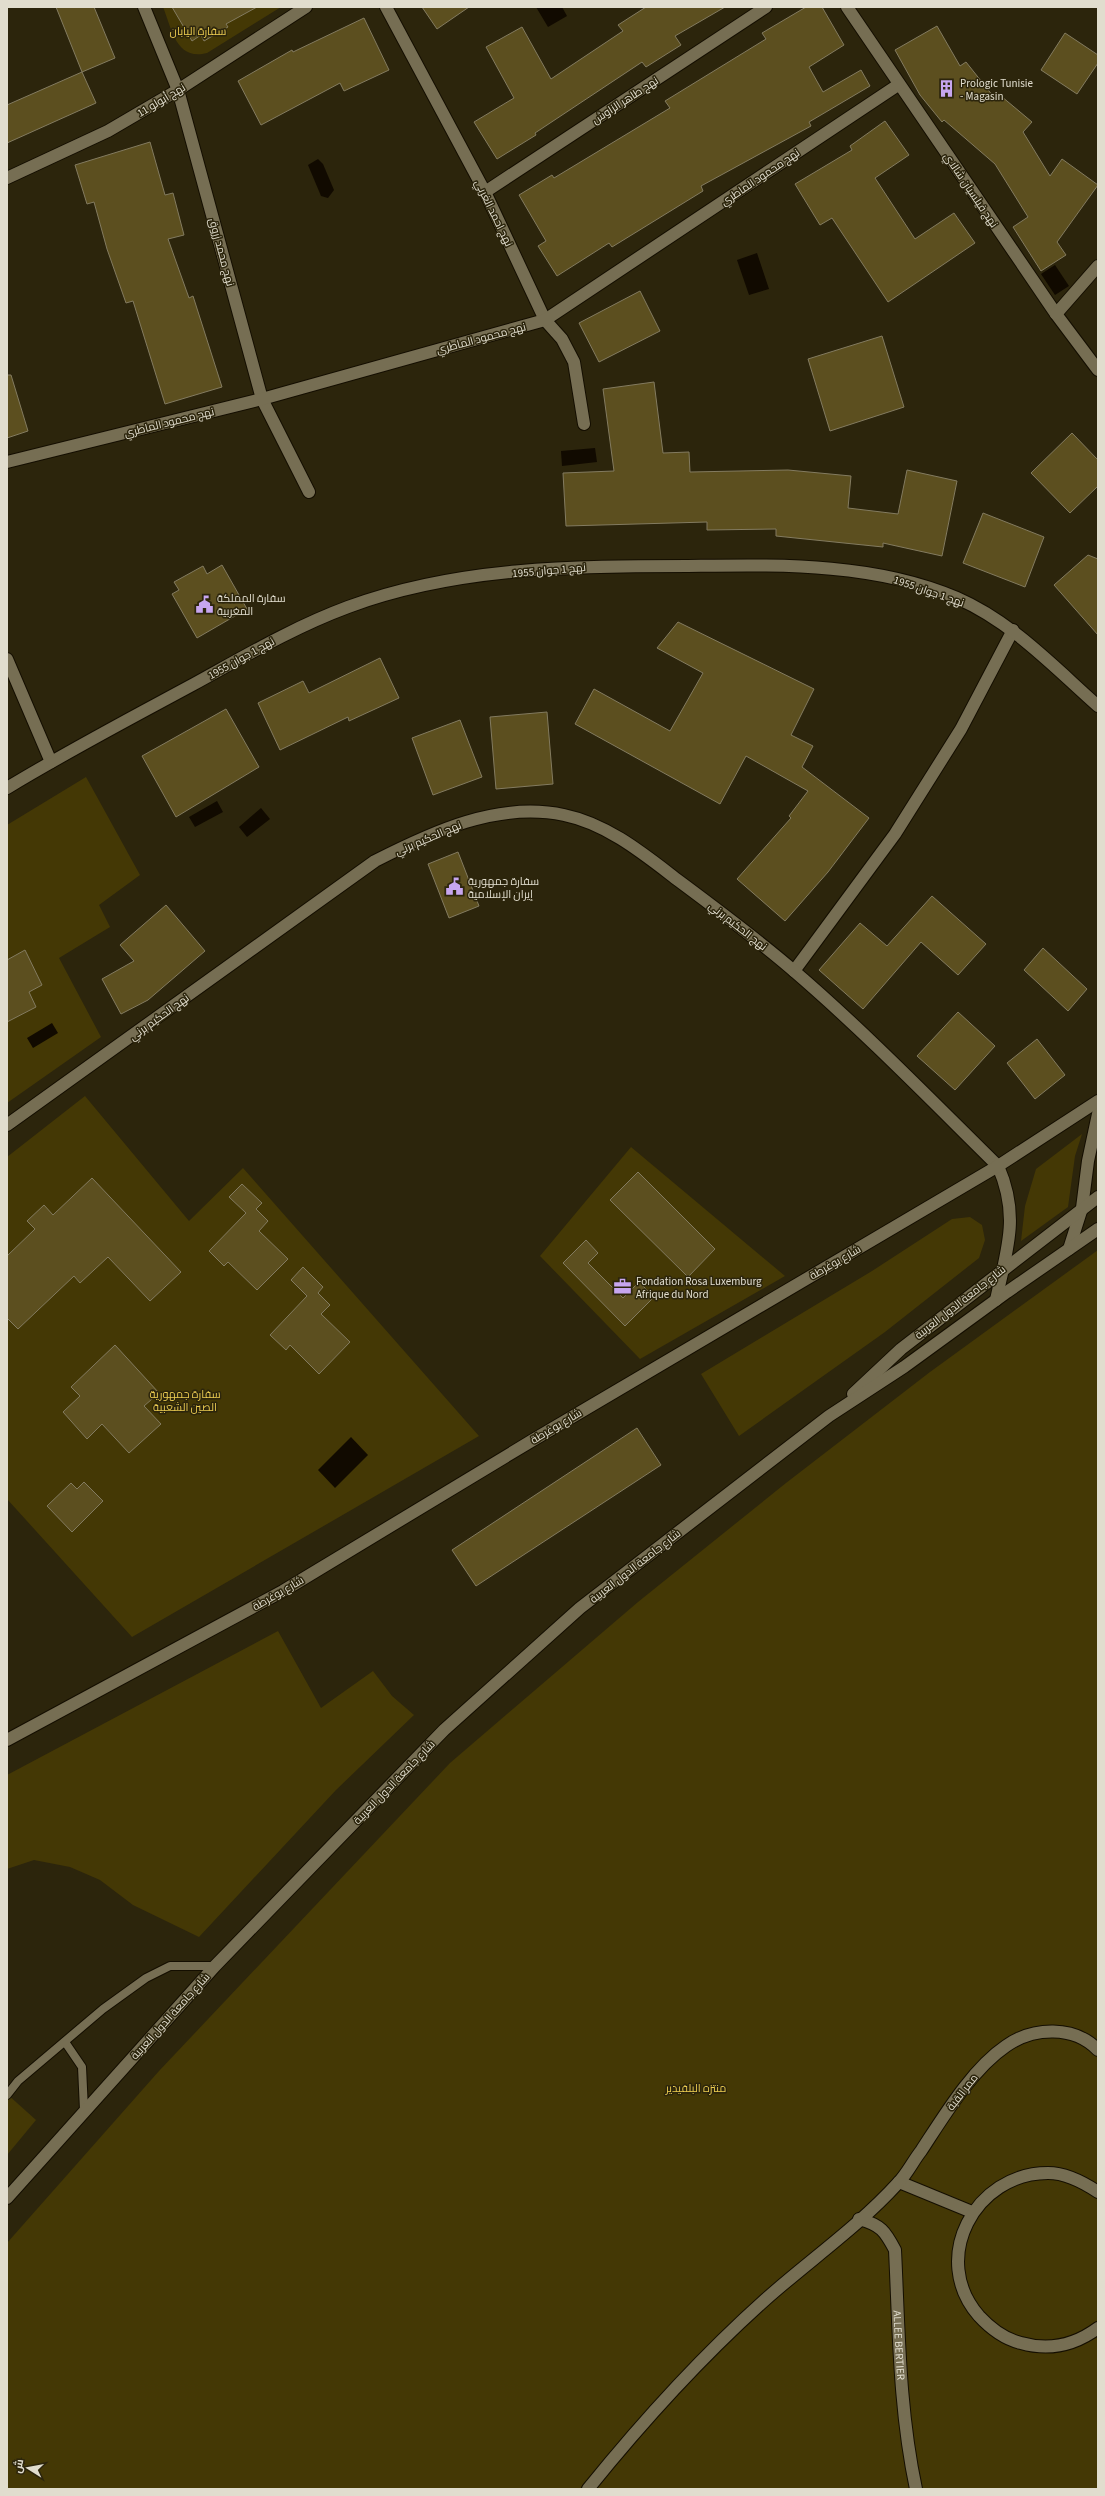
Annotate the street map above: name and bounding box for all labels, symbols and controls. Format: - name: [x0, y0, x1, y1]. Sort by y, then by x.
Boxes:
- park label: سفارة اليابان: [170, 24, 226, 39]
- street label: نهج طاهر الزاوش: [589, 73, 662, 128]
- place label: Prologic Tunisie - Magasin: [960, 76, 1034, 104]
- building icon: Prologic Tunisie - Magasin: [937, 79, 957, 99]
- street label: نهج أبولو 11: [134, 80, 188, 121]
- street label: نهج محمود الماطري: [718, 145, 803, 210]
- street label: نهج فيلسيان شالاي: [939, 150, 1001, 231]
- street label: نهج احمد الغربي: [470, 177, 516, 250]
- street label: نهج محمد زروق: [205, 216, 238, 288]
- street label: نهج محمود الماطري: [435, 319, 528, 359]
- street label: نهج محمود الماطري: [123, 404, 216, 442]
- street label: نهج 1 جوان 1955: [512, 560, 587, 581]
- street label: نهج 1 جوان 1955: [891, 572, 966, 611]
- place label: سفارة المملكة المغربية: [217, 591, 286, 619]
- public building icon: سفارة المملكة المغربية: [194, 594, 214, 614]
- street label: نهج 1 جوان 1955: [205, 634, 277, 683]
- street label: نهج الحكيم برني: [393, 818, 464, 860]
- place label: سفارة جمهورية إيران الإسلامية: [468, 874, 539, 902]
- public building icon: سفارة جمهورية إيران الإسلامية: [445, 877, 465, 897]
- street label: نهج الحكيم برني: [705, 899, 770, 955]
- street label: نهج الحكيم برني: [126, 991, 193, 1045]
- street label: شارع يوغرطة: [807, 1242, 864, 1283]
- street label: شارع جامعة الدول العربية: [912, 1262, 1009, 1343]
- place label: Fondation Rosa Luxemburg Afrique du Nord: [636, 1274, 762, 1302]
- office icon: Fondation Rosa Luxemburg Afrique du Nord: [613, 1277, 633, 1297]
- park label: سفارة جمهورية الصين الشعبية: [149, 1387, 221, 1415]
- street label: شارع يوغرطة: [528, 1405, 585, 1448]
- street label: شارع جامعة الدول العربية: [587, 1526, 684, 1607]
- street label: شارع يوغرطة: [250, 1573, 307, 1614]
- street label: شارع جامعة الدول العربية: [350, 1737, 439, 1828]
- street label: شارع جامعة الدول العربية: [127, 1970, 213, 2063]
- street label: ممر القبة: [943, 2071, 981, 2114]
- park label: منتزه البلفيدير: [665, 2081, 726, 2096]
- street label: ALLEE BERTIER: [890, 2310, 908, 2381]
- north arrow: [8, 2448, 48, 2488]
- text: ش: [10, 2458, 27, 2475]

